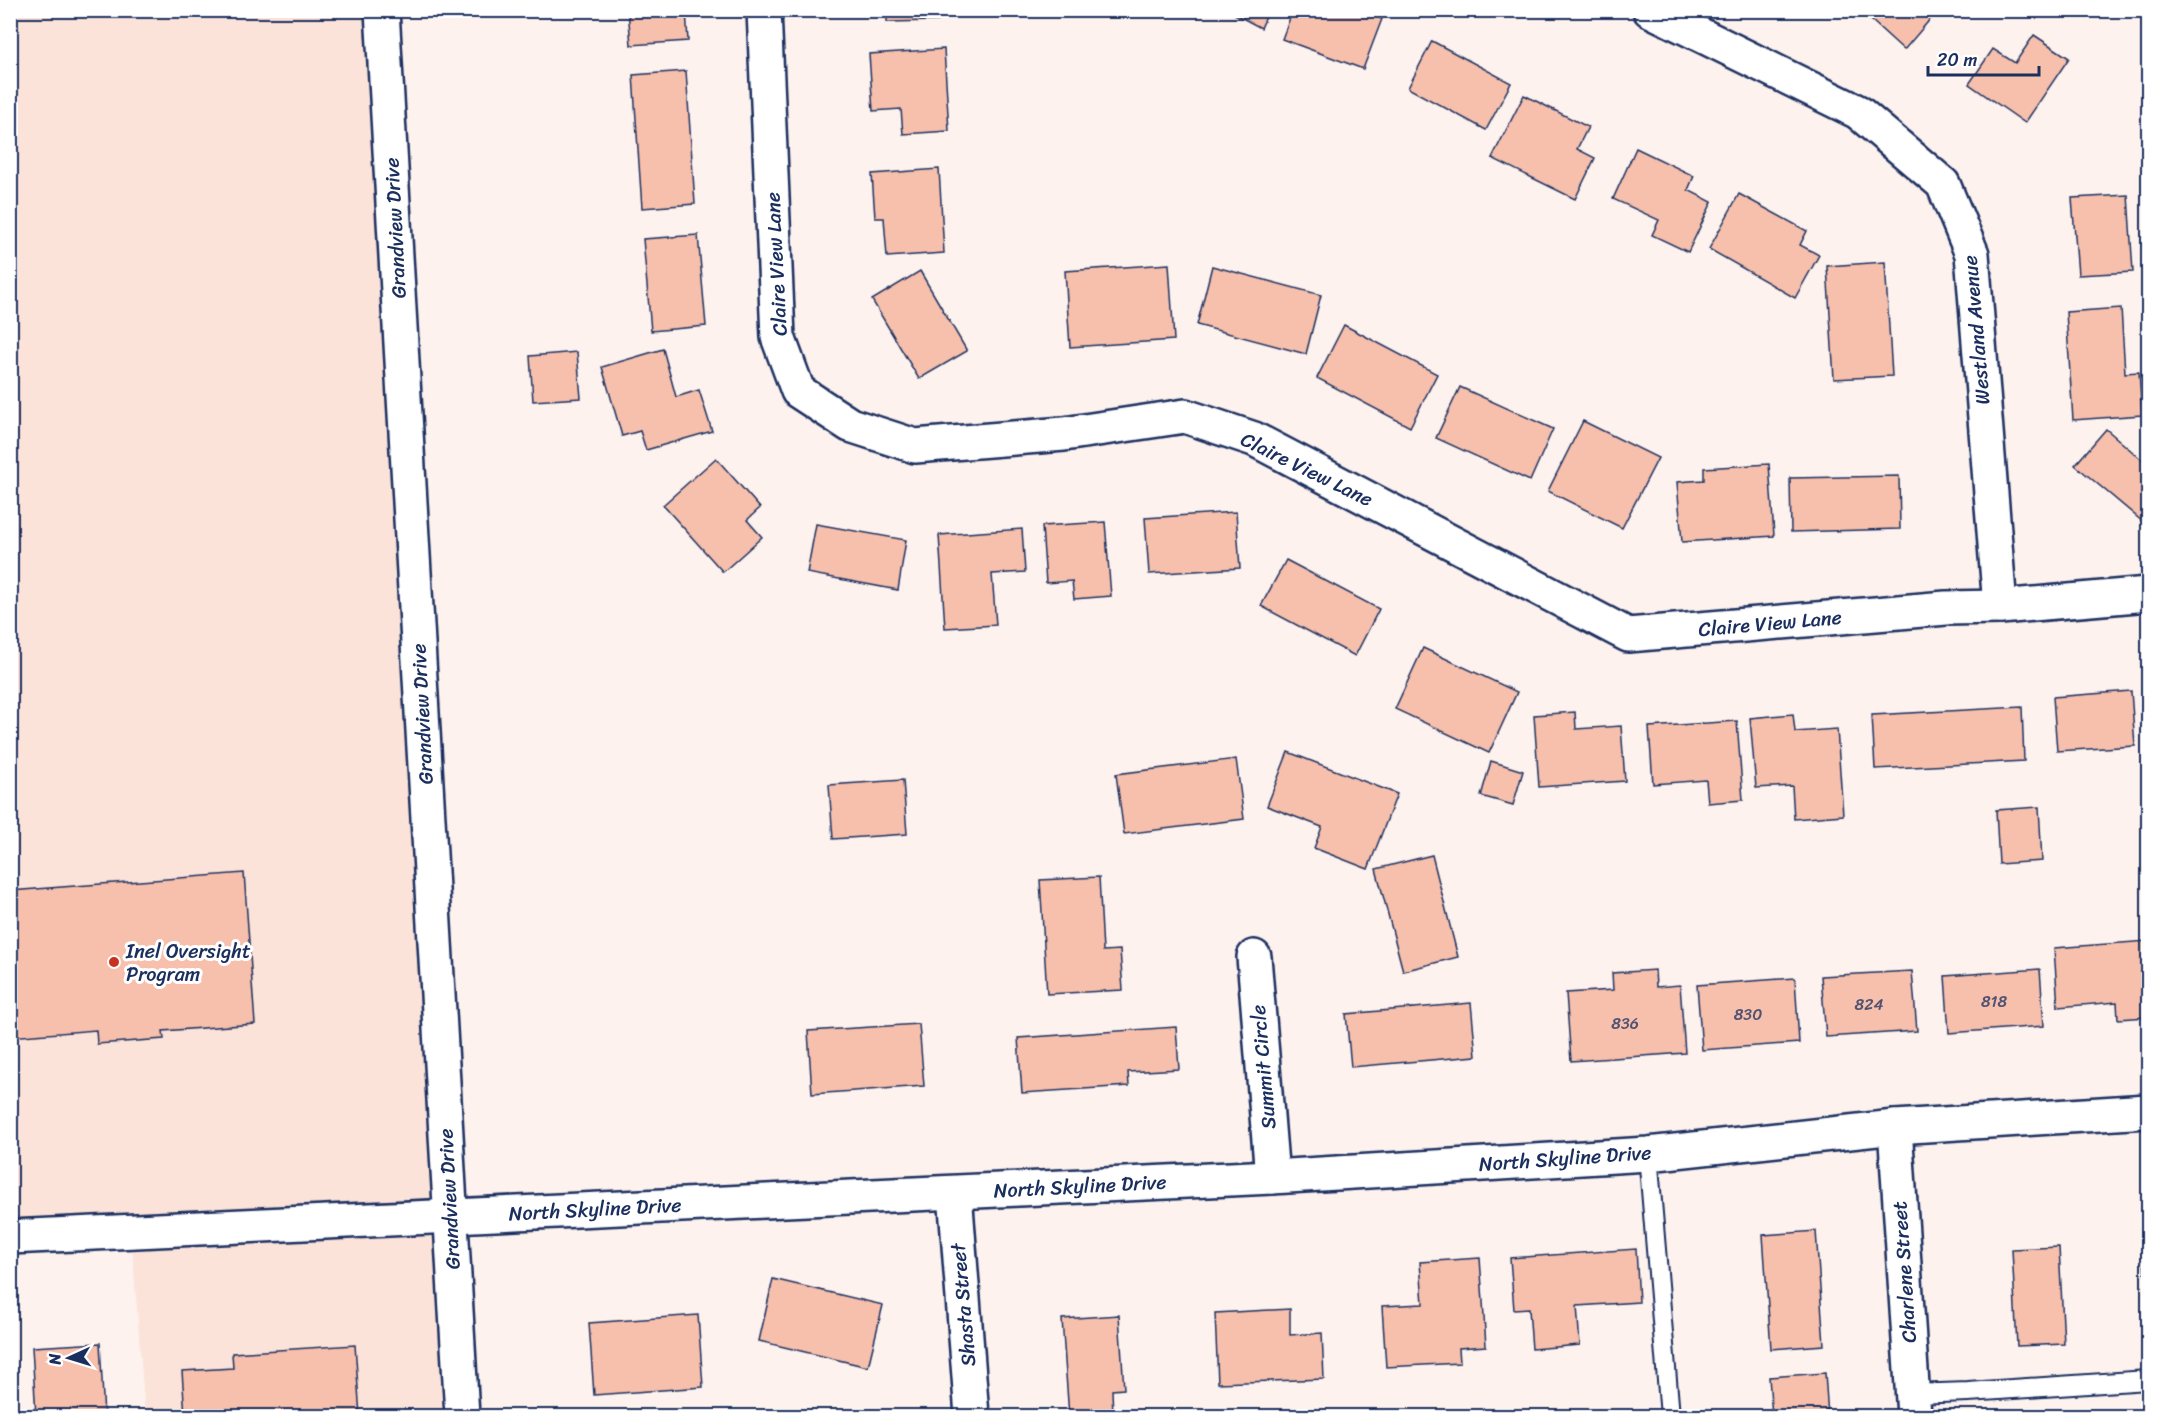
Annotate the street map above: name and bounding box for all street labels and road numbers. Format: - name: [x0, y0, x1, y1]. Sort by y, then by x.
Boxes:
- street label: Grandview Drive: [374, 157, 417, 299]
- street label: Claire View Lane: [755, 191, 798, 337]
- street label: Westland Avenue: [1953, 254, 2000, 406]
- street label: Claire View Lane: [1234, 422, 1379, 517]
- street label: Claire View Lane: [1697, 600, 1843, 647]
- street label: Grandview Drive: [401, 643, 444, 785]
- street label: Summit Circle: [1241, 1003, 1286, 1131]
- street label: Grandview Drive: [428, 1128, 471, 1270]
- street label: North Skyline Drive: [1478, 1135, 1653, 1182]
- street label: North Skyline Drive: [993, 1164, 1167, 1209]
- street label: North Skyline Drive: [508, 1187, 682, 1232]
- street label: Charlene Street: [1882, 1200, 1927, 1344]
- street label: Shasta Street: [941, 1241, 986, 1368]

